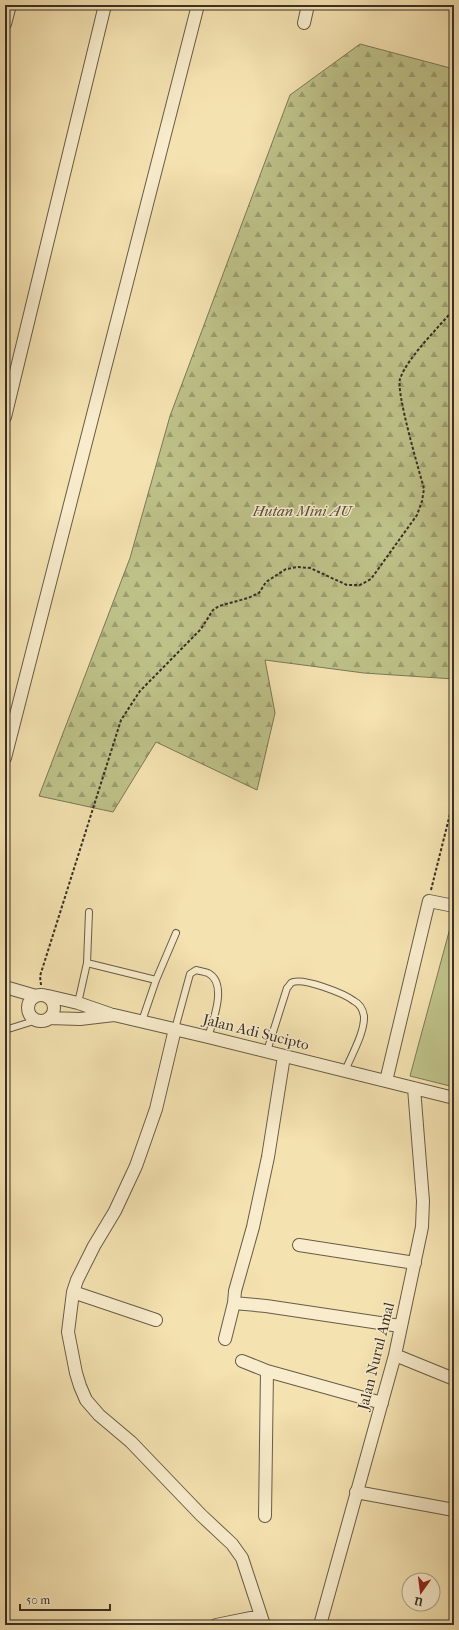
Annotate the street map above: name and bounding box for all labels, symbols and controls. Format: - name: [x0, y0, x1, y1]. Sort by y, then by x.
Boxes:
- park label: Hutan Mini AU: [252, 502, 354, 520]
- street label: Jalan Adi Sucipto: [200, 1010, 311, 1054]
- street label: Jalan Nurul Amal: [354, 1300, 398, 1413]
- north arrow: [401, 1572, 441, 1612]
- scale bar: [20, 1586, 110, 1612]
- text: 50 m: [26, 1593, 50, 1607]
- text: U: [413, 1594, 425, 1609]

